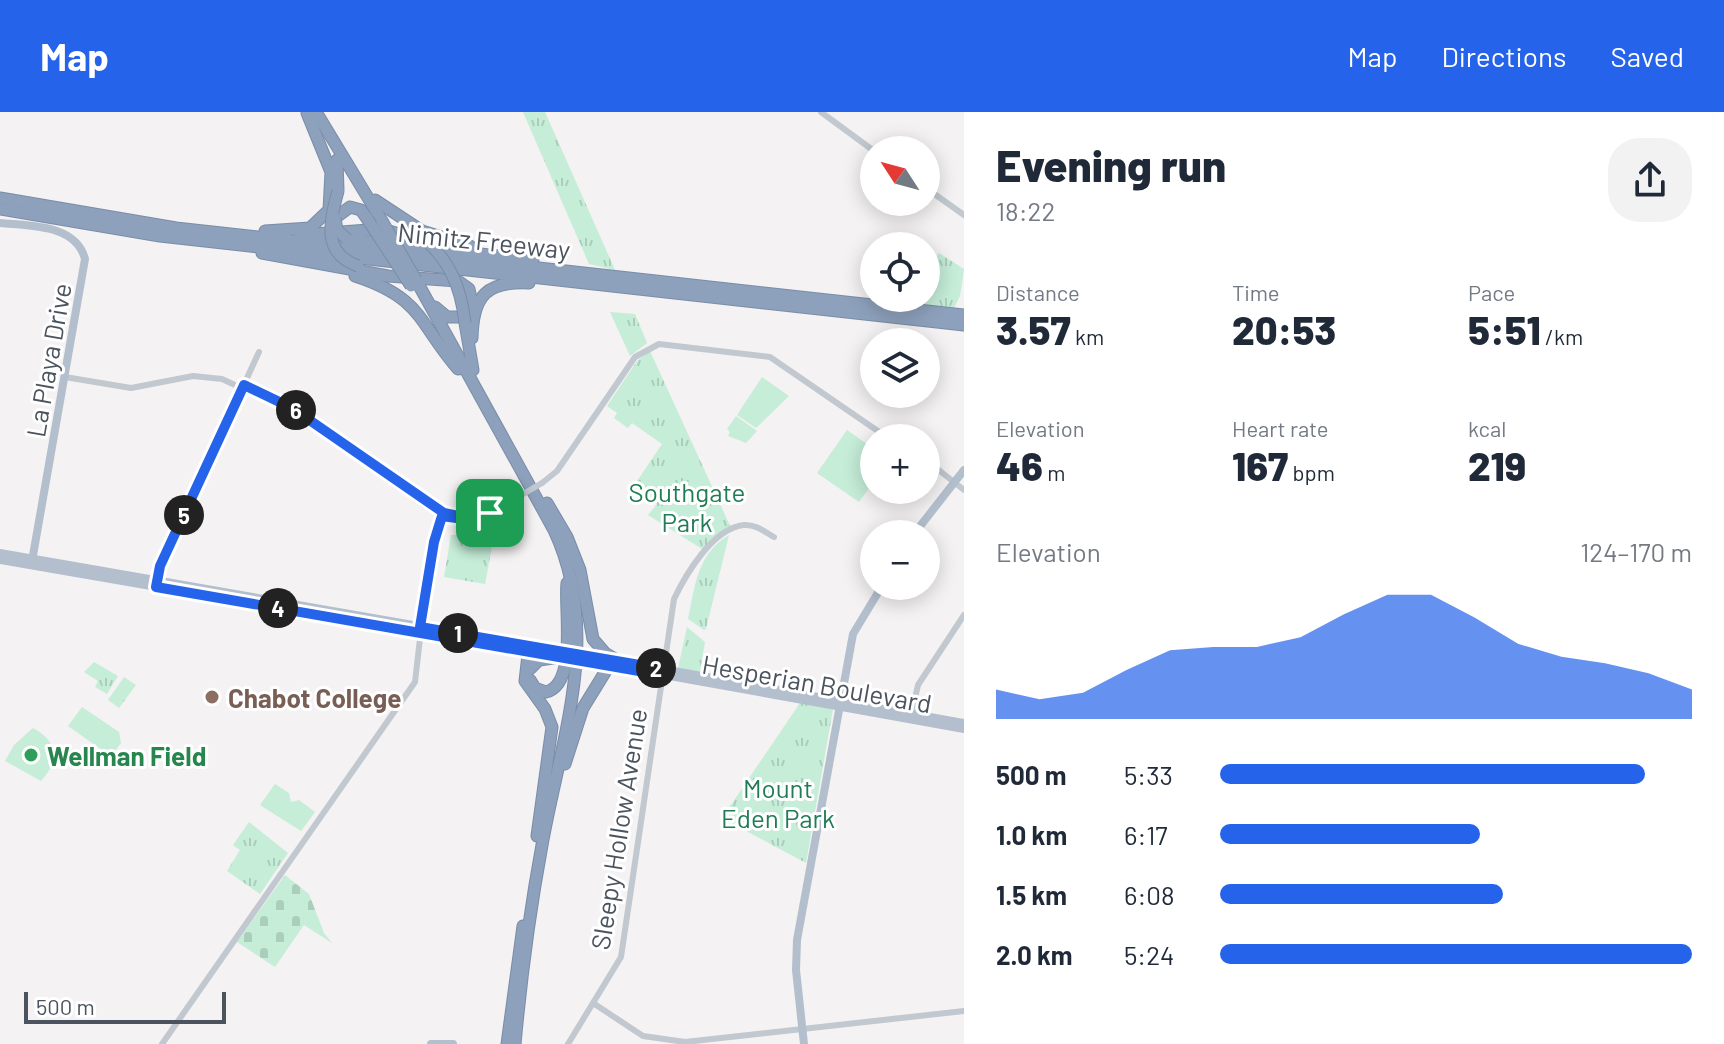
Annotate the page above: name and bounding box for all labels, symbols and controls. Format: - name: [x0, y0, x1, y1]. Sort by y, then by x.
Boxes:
- text: Map: [40, 33, 109, 79]
- text: Map: [1348, 39, 1397, 73]
- text: Directions: [1441, 39, 1567, 73]
- text: Saved: [1611, 39, 1684, 73]
- north arrow: [860, 136, 940, 216]
- map controls: [860, 136, 940, 600]
- text: Evening run: [996, 138, 1226, 191]
- button: share: [1608, 138, 1692, 222]
- text: 18:22: [996, 195, 1055, 226]
- street label: Nimitz Freeway: [396, 216, 572, 264]
- button: locate: [860, 232, 940, 312]
- text: Distance: [996, 279, 1080, 305]
- text: Time: [1232, 279, 1280, 305]
- text: Pace: [1468, 279, 1515, 305]
- street label: La Playa Drive: [19, 281, 77, 439]
- text: 3.57: [996, 305, 1071, 353]
- text: 20:53: [1232, 305, 1336, 353]
- text: 5:51: [1468, 305, 1541, 353]
- text: km: [1071, 323, 1104, 349]
- text: /km: [1541, 323, 1583, 349]
- button: layers: [860, 328, 940, 408]
- pin: 6: [276, 390, 316, 430]
- text: 6: [290, 397, 302, 423]
- text: Elevation: [996, 415, 1085, 441]
- text: Heart rate: [1232, 415, 1329, 441]
- text: kcal: [1468, 415, 1506, 441]
- button: +: [860, 424, 940, 504]
- text: 46: [996, 441, 1043, 489]
- text: 167: [1232, 441, 1288, 489]
- text: 219: [1468, 441, 1526, 489]
- text: m: [1043, 459, 1065, 485]
- text: bpm: [1288, 459, 1335, 485]
- park label: Southgate Park: [629, 476, 745, 537]
- pin: [456, 479, 524, 547]
- icon: arrive: [468, 491, 512, 535]
- pin: 5: [164, 495, 204, 535]
- text: 5: [178, 502, 190, 528]
- button: −: [860, 520, 940, 600]
- text: Elevation: [996, 536, 1101, 567]
- text: 124–170 m: [1580, 536, 1692, 567]
- pin: 4: [258, 588, 298, 628]
- text: 4: [271, 595, 285, 621]
- pin: 1: [438, 613, 478, 653]
- text: 1: [454, 620, 462, 646]
- pin: 2: [636, 648, 676, 688]
- street label: Hesperian Boulevard: [700, 648, 934, 718]
- text: 2: [650, 655, 662, 681]
- place label: Chabot College: [228, 682, 401, 713]
- marker: Chabot College: [203, 688, 221, 706]
- street label: Sleepy Hollow Avenue: [584, 706, 652, 952]
- place label: Wellman Field: [47, 740, 206, 771]
- marker: Wellman Field: [22, 746, 40, 764]
- text: 500 m: [996, 759, 1067, 790]
- text: 5:33: [1124, 759, 1173, 790]
- park label: Mount Eden Park: [721, 772, 835, 833]
- text: 1.0 km: [996, 819, 1067, 850]
- text: 6:17: [1124, 819, 1168, 850]
- text: 1.5 km: [996, 879, 1067, 910]
- text: 6:08: [1124, 879, 1174, 910]
- text: 2.0 km: [996, 939, 1073, 970]
- text: 5:24: [1124, 939, 1174, 970]
- scale bar: [24, 988, 226, 1024]
- text: 500 m: [36, 993, 95, 1019]

